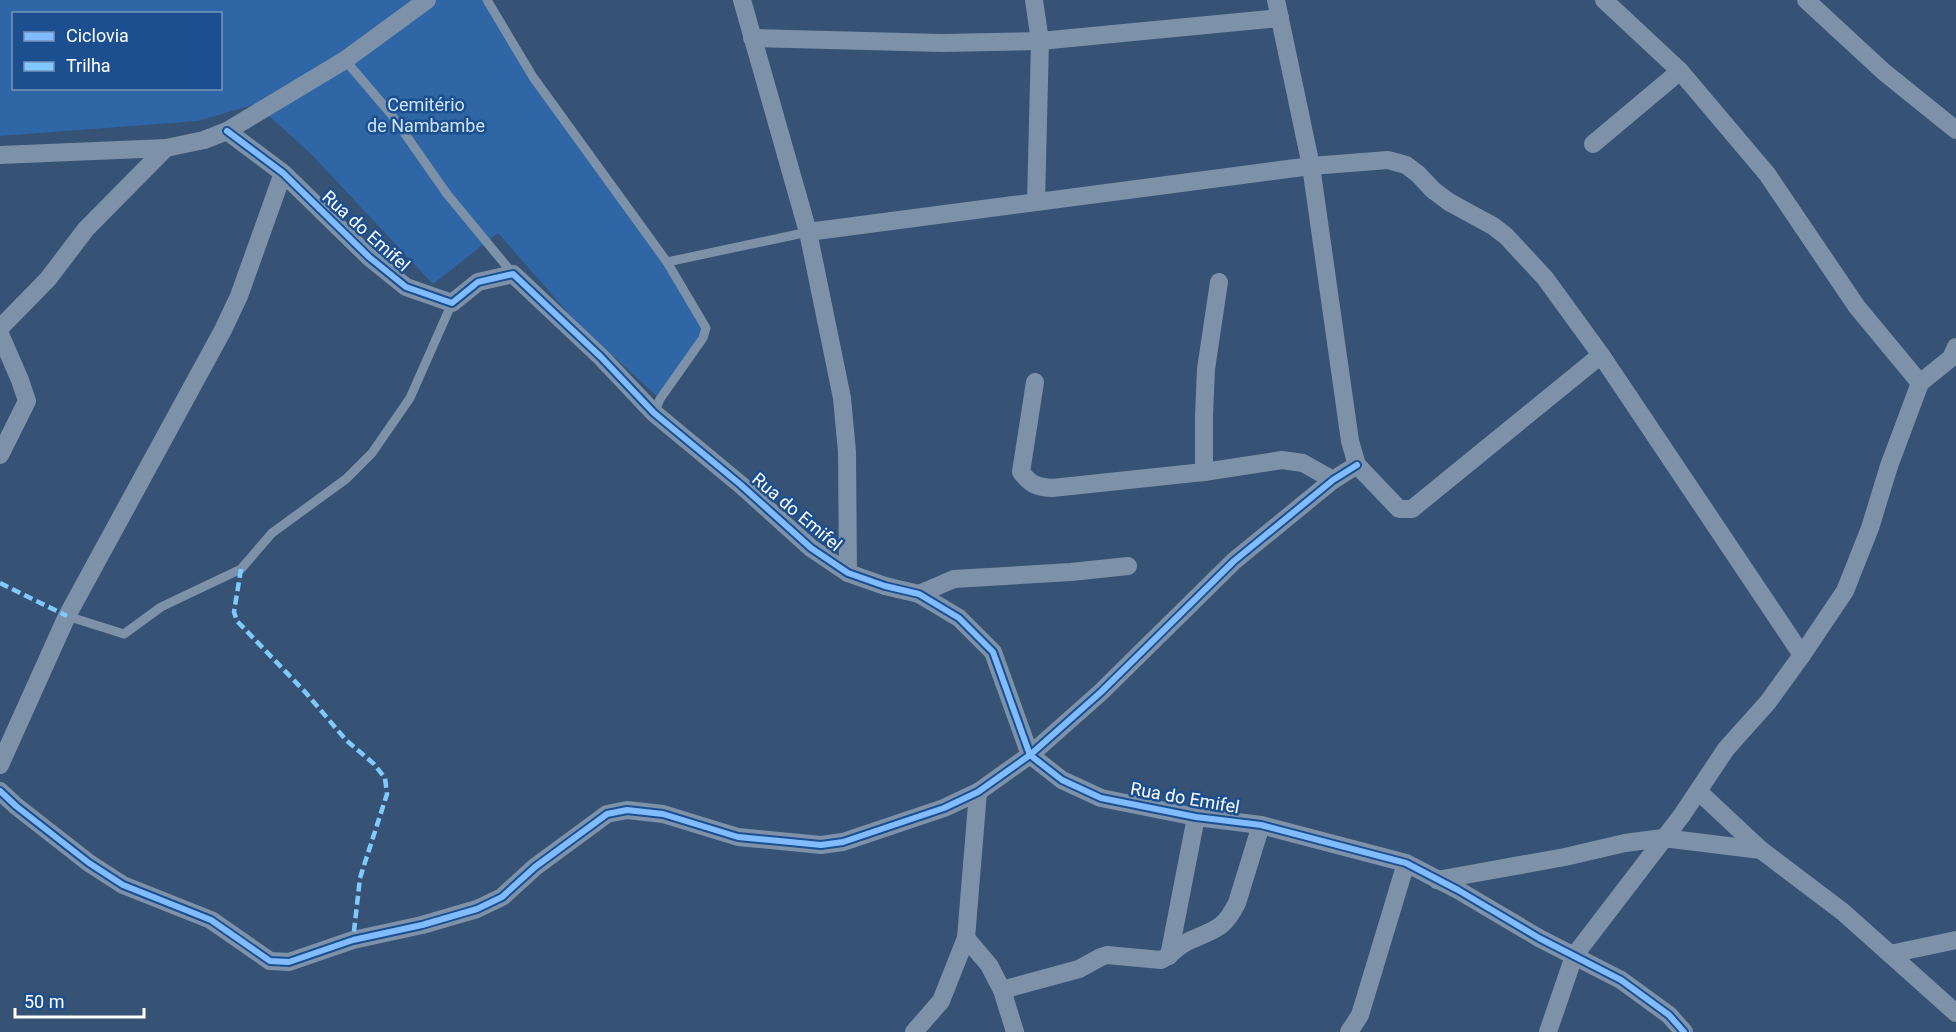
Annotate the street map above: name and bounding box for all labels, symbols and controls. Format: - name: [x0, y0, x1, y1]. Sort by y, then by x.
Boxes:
- legend: [12, 12, 222, 90]
- text: Ciclovia: [66, 25, 129, 46]
- text: Trilha: [66, 55, 111, 76]
- park label: Cemitério de Nambambe: [367, 94, 485, 136]
- street label: Rua do Emifel: [318, 186, 414, 275]
- street label: Rua do Emifel: [748, 468, 846, 555]
- street label: Rua do Emifel: [1129, 778, 1241, 817]
- scale bar: [15, 981, 144, 1019]
- text: 50 m: [24, 991, 64, 1012]

